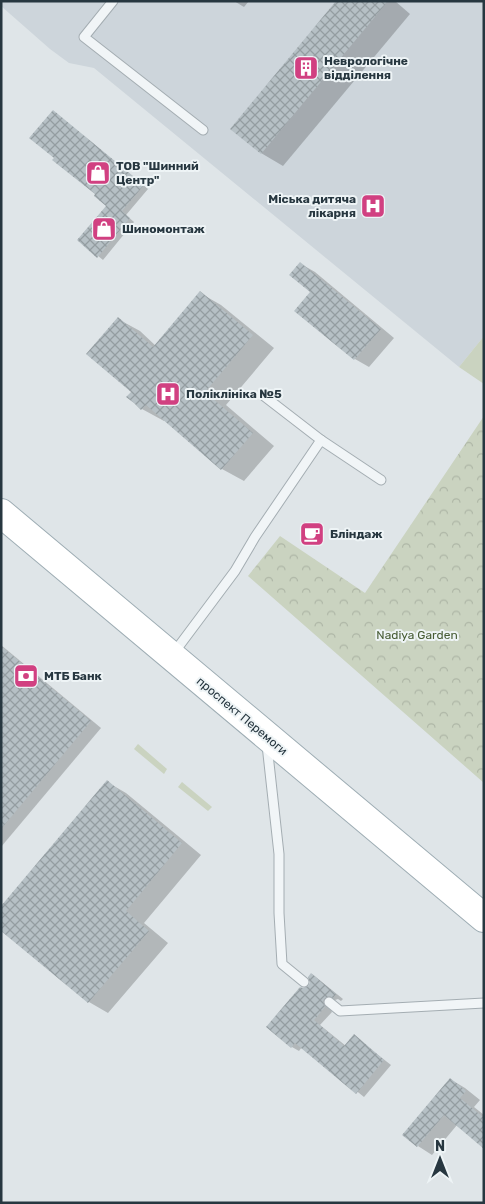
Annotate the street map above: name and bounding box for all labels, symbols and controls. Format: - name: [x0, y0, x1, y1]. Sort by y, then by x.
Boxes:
- place label: Неврологічне відділення: [324, 54, 408, 82]
- building icon: Неврологічне відділення: [293, 55, 319, 81]
- place label: ТОВ "Шинний Центр": [116, 159, 199, 187]
- shop icon: ТОВ "Шинний Центр": [85, 160, 111, 186]
- place label: Міська дитяча лікарня: [268, 192, 356, 220]
- hospital icon: Міська дитяча лікарня: [360, 193, 386, 219]
- shop icon: Шиномонтаж: [91, 216, 117, 242]
- place label: Шиномонтаж: [122, 222, 205, 236]
- hospital icon: Поліклініка №5: [155, 381, 181, 407]
- place label: Поліклініка №5: [186, 387, 282, 401]
- cafe icon: Бліндаж: [299, 521, 325, 547]
- place label: Бліндаж: [330, 527, 382, 541]
- park label: Nadiya Garden: [376, 628, 458, 642]
- bank icon: МТБ Банк: [13, 663, 39, 689]
- place label: МТБ Банк: [44, 669, 103, 683]
- street label: проспект Перемоги: [194, 674, 290, 758]
- north arrow: [415, 1134, 465, 1184]
- text: N: [435, 1138, 445, 1155]

